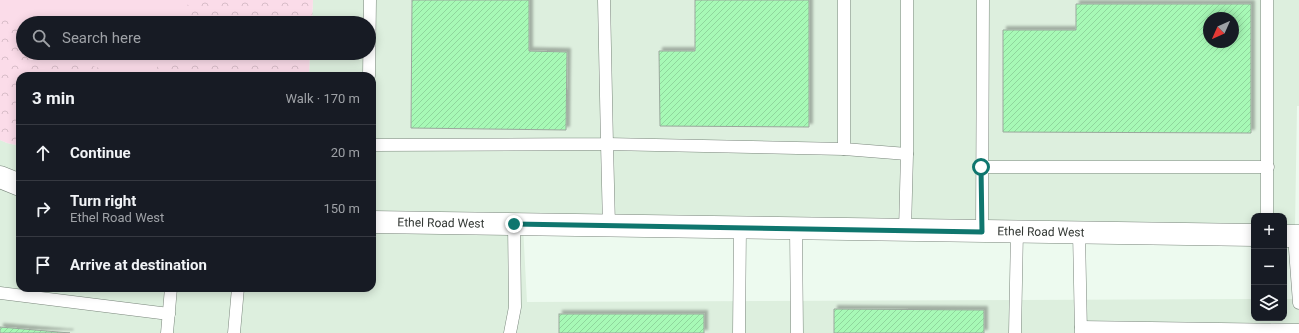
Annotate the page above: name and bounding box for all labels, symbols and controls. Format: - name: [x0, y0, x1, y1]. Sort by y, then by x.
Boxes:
- north arrow: [1203, 12, 1239, 48]
- search box: [16, 16, 376, 60]
- icon: search: [30, 27, 52, 49]
- text: Search here: [62, 29, 141, 47]
- text: 3 min: [32, 88, 75, 108]
- text: Walk · 170 m: [285, 91, 360, 106]
- icon: ahead: [32, 142, 54, 164]
- text: Continue: [70, 144, 131, 162]
- text: 20 m: [331, 145, 360, 160]
- route start: [972, 158, 990, 176]
- text: Turn right: [70, 192, 136, 210]
- icon: right: [32, 198, 54, 220]
- text: 150 m: [323, 201, 360, 216]
- text: Ethel Road West: [70, 210, 164, 225]
- map controls: [1251, 213, 1287, 321]
- button: +: [1251, 213, 1287, 249]
- street label: Ethel Road West: [397, 215, 485, 231]
- route end: [505, 215, 523, 233]
- street label: Ethel Road West: [997, 224, 1085, 240]
- button: −: [1251, 249, 1287, 285]
- icon: arrive: [32, 254, 54, 276]
- text: Arrive at destination: [70, 256, 207, 274]
- button: layers: [1251, 285, 1287, 321]

